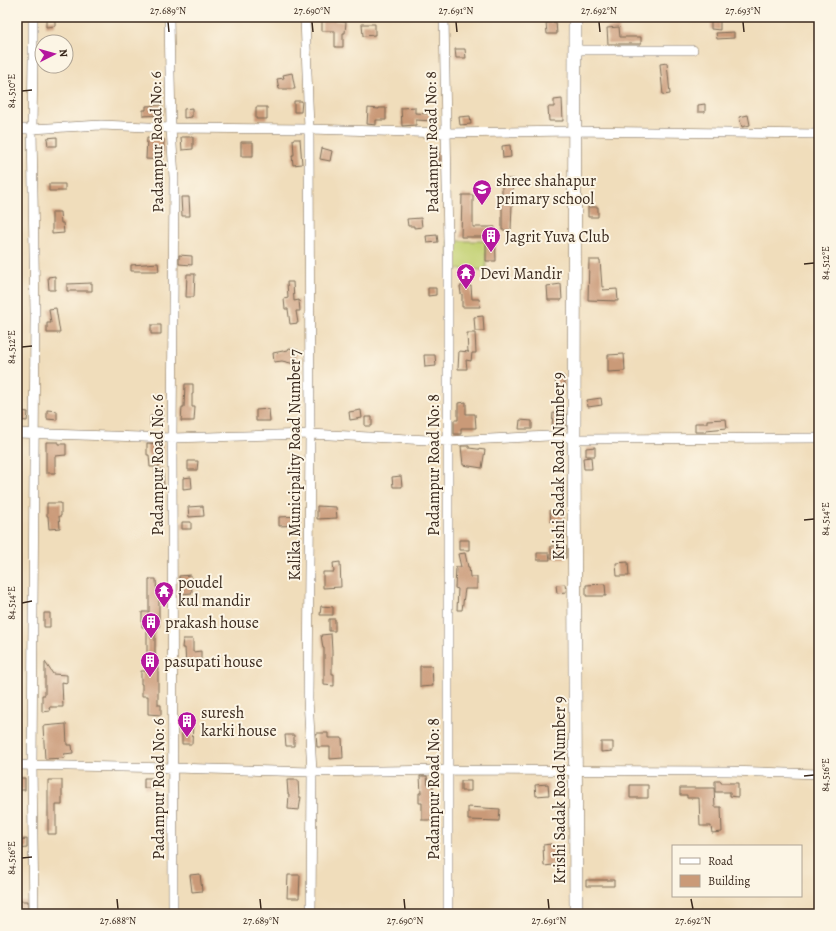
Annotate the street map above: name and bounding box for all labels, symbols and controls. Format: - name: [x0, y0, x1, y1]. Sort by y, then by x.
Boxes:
- text: 27.689°N: [150, 4, 186, 17]
- text: 27.690°N: [294, 4, 330, 17]
- text: 27.691°N: [439, 4, 473, 17]
- text: 27.692°N: [581, 4, 617, 17]
- text: 27.693°N: [725, 4, 761, 17]
- north arrow: [34, 34, 74, 74]
- text: N: [56, 48, 71, 58]
- street label: Padampur Road No: 6: [145, 71, 169, 213]
- street label: Padampur Road No: 8: [420, 71, 444, 213]
- text: 84.510°E: [5, 74, 18, 108]
- place label: shree shahapur primary school: [496, 170, 596, 210]
- school or university icon: shree shahapur primary school: [471, 178, 493, 206]
- building icon: Jagrit Yuva Club: [480, 225, 502, 253]
- place label: Jagrit Yuva Club: [505, 226, 609, 248]
- text: 84.512°E: [819, 246, 832, 280]
- temple icon: Devi Mandir: [455, 262, 477, 290]
- place label: Devi Mandir: [480, 263, 562, 285]
- text: 84.512°E: [5, 330, 18, 364]
- street label: Kalika Municipality Road Number 7: [284, 349, 306, 581]
- street label: Krishi Sadak Road Number 9: [548, 372, 570, 560]
- street label: Padampur Road No: 6: [147, 394, 169, 536]
- street label: Padampur Road No: 8: [423, 394, 445, 536]
- text: 84.514°E: [819, 502, 832, 536]
- place label: poudel kul mandir: [178, 572, 250, 612]
- temple icon: poudel kul mandir: [153, 580, 175, 608]
- text: 84.514°E: [5, 586, 18, 620]
- building icon: prakash house: [140, 611, 162, 639]
- place label: prakash house: [165, 612, 259, 634]
- building icon: pasupati house: [139, 650, 161, 678]
- place label: pasupati house: [164, 651, 263, 673]
- street label: Krishi Sadak Road Number 9: [549, 696, 571, 884]
- place label: suresh karki house: [201, 702, 277, 742]
- building icon: suresh karki house: [176, 710, 198, 738]
- street label: Padampur Road No: 6: [148, 718, 170, 860]
- street label: Padampur Road No: 8: [423, 718, 445, 860]
- text: 84.516°E: [819, 758, 832, 792]
- text: 84.516°E: [5, 841, 18, 875]
- legend: [672, 845, 802, 897]
- text: Road: [708, 853, 734, 869]
- text: Building: [708, 873, 750, 889]
- text: 27.688°N: [100, 914, 136, 927]
- text: 27.689°N: [243, 914, 279, 927]
- text: 27.690°N: [387, 914, 423, 927]
- text: 27.691°N: [532, 914, 566, 927]
- text: 27.692°N: [675, 914, 711, 927]

